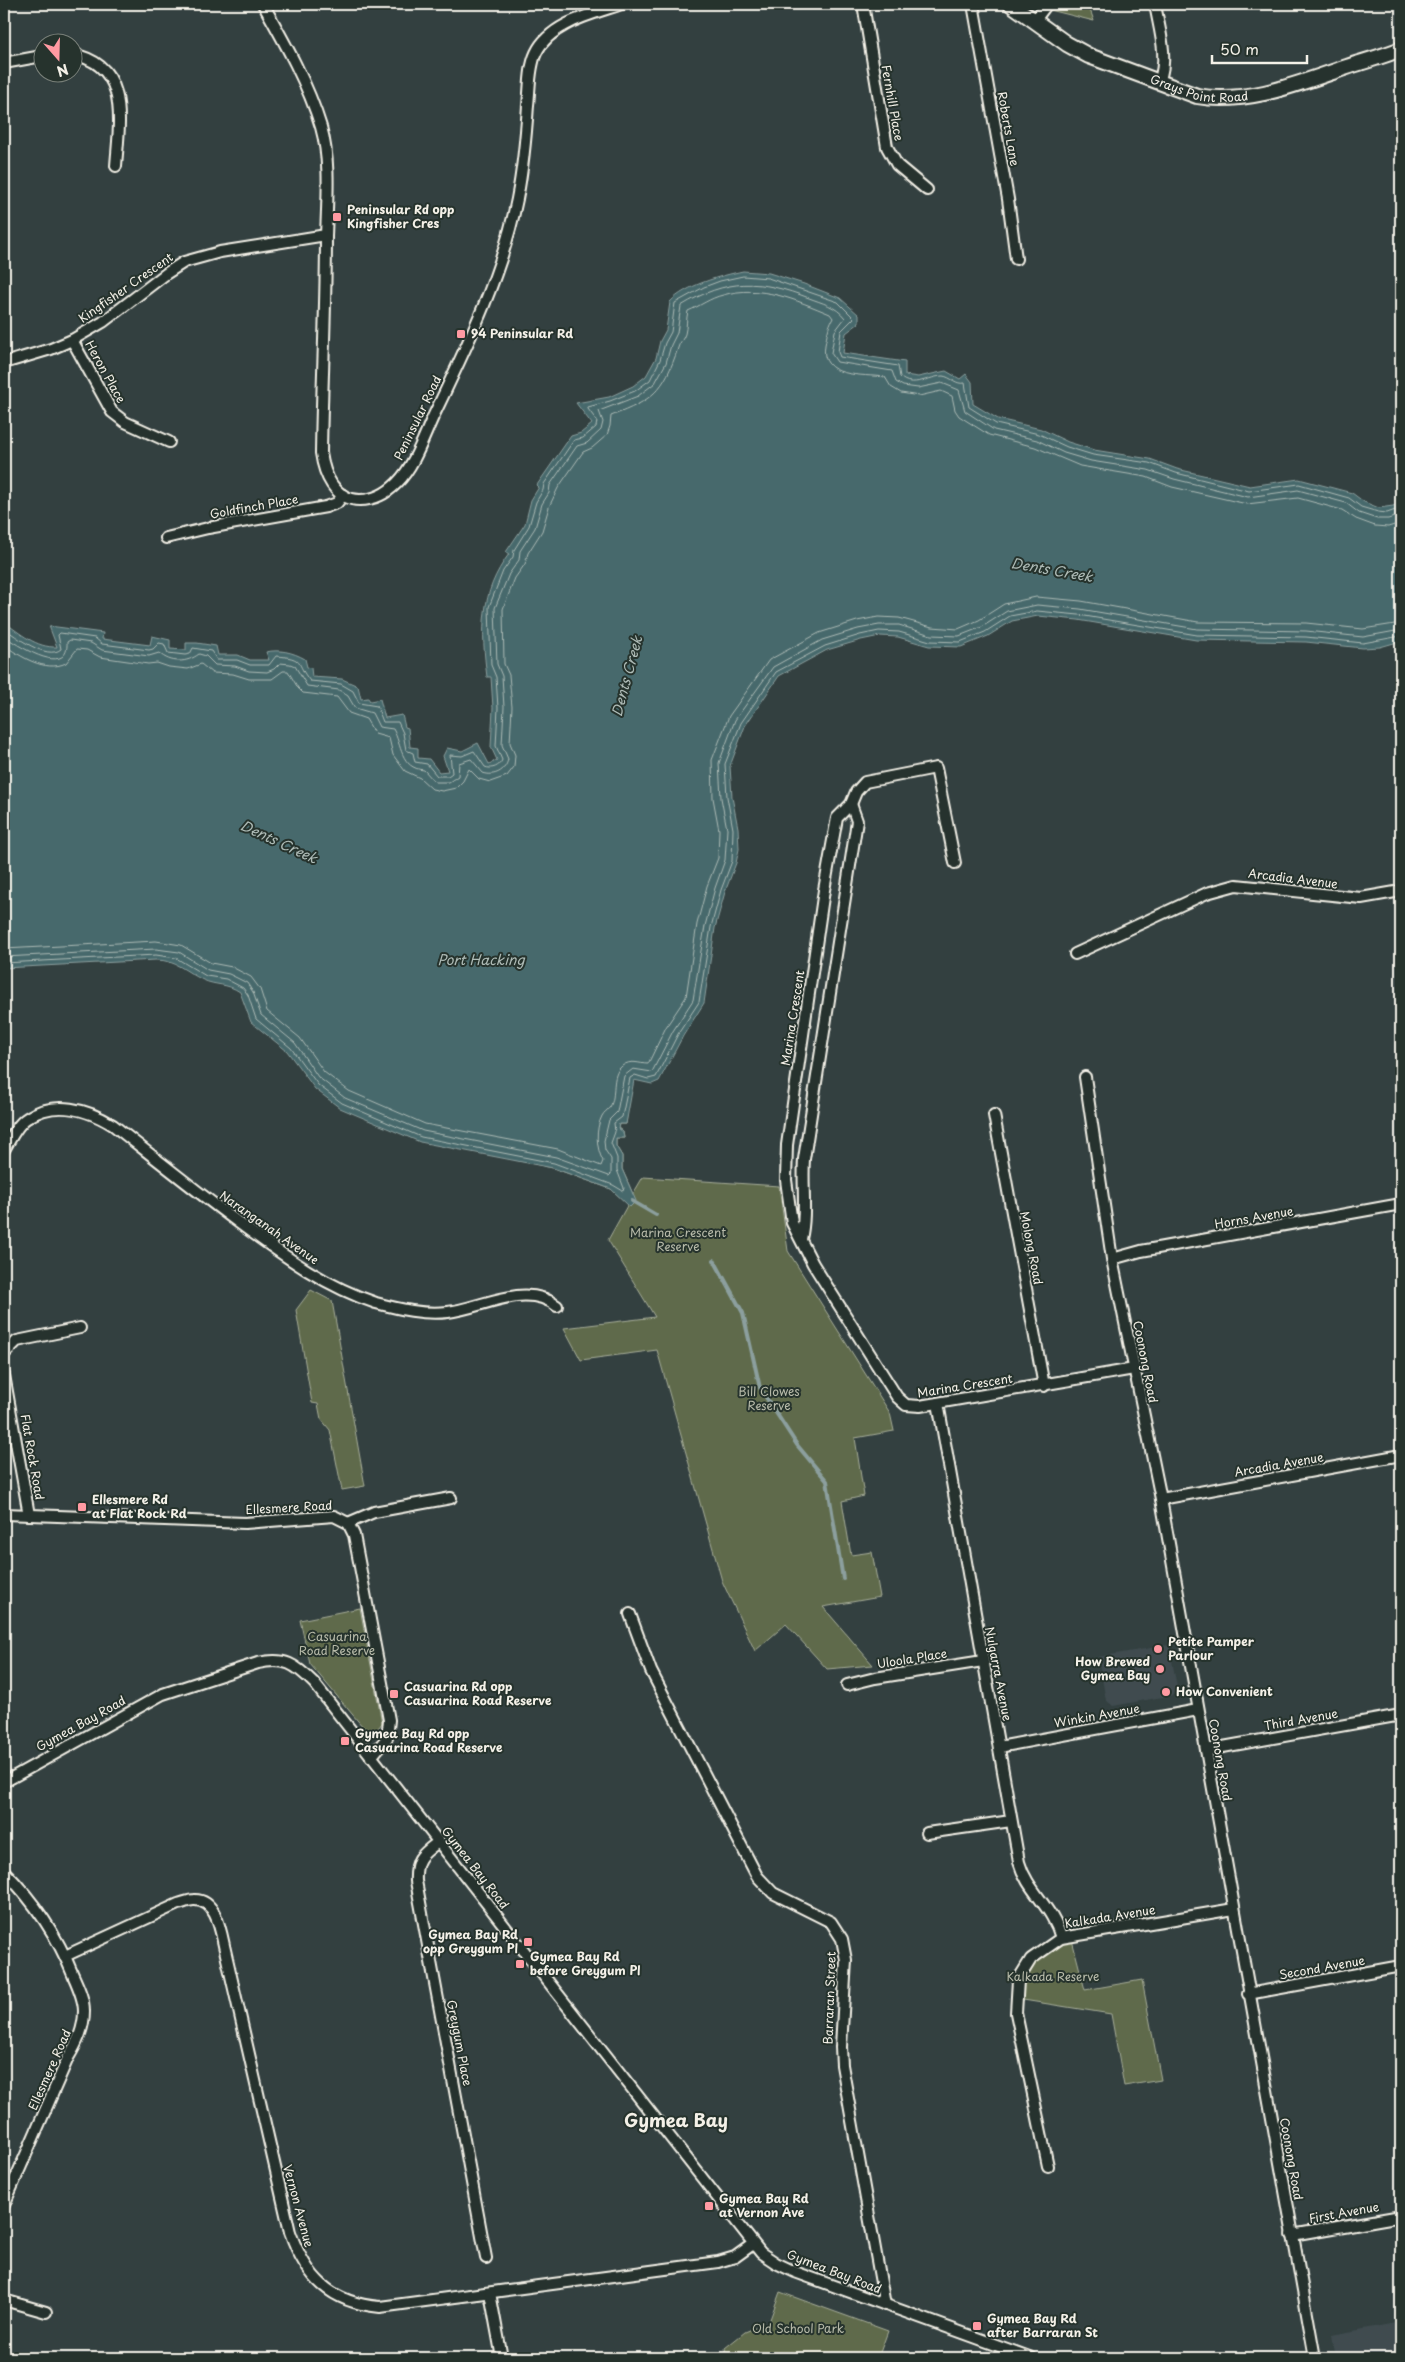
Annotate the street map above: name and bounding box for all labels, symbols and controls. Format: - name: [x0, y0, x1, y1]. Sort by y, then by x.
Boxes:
- north arrow: [32, 32, 82, 82]
- scale bar: [1212, 32, 1308, 64]
- text: 50 m: [1220, 37, 1259, 60]
- text: N: [54, 59, 71, 82]
- street label: Fernhill Place: [877, 63, 909, 142]
- street label: Grays Point Road: [1148, 69, 1249, 106]
- street label: Roberts Lane: [994, 90, 1024, 168]
- place label: Peninsular Rd opp Kingfisher Cres: [347, 200, 454, 232]
- marker: Peninsular Rd opp Kingfisher Cres: [331, 211, 343, 223]
- street label: Kingfisher Crescent: [74, 248, 176, 327]
- place label: 94 Peninsular Rd: [471, 324, 573, 342]
- marker: 94 Peninsular Rd: [455, 328, 467, 340]
- street label: Heron Place: [81, 337, 131, 406]
- street label: Peninsular Road: [389, 372, 445, 463]
- street label: Goldfinch Place: [208, 489, 299, 523]
- water label: Dents Creek: [1010, 552, 1096, 587]
- water label: Dents Creek: [606, 632, 648, 718]
- water label: Dents Creek: [237, 815, 322, 869]
- street label: Arcadia Avenue: [1247, 864, 1339, 892]
- water label: Port Hacking: [437, 949, 525, 970]
- street label: Marina Crescent: [776, 969, 808, 1067]
- street label: Naranganah Avenue: [216, 1186, 323, 1268]
- street label: Horns Avenue: [1213, 1201, 1295, 1233]
- street label: Molong Road: [1016, 1210, 1048, 1286]
- park label: Marina Crescent Reserve: [630, 1223, 726, 1255]
- street label: Coonong Road: [1129, 1319, 1163, 1404]
- street label: Marina Crescent: [916, 1369, 1014, 1401]
- park label: Bill Clowes Reserve: [738, 1382, 800, 1414]
- street label: Flat Rock Road: [17, 1412, 49, 1501]
- street label: Arcadia Avenue: [1233, 1447, 1325, 1481]
- place label: Ellesmere Rd at Flat Rock Rd: [92, 1490, 187, 1522]
- street label: Ellesmere Road: [245, 1496, 333, 1518]
- marker: Ellesmere Rd at Flat Rock Rd: [76, 1501, 88, 1513]
- street label: Nulgarra Avenue: [981, 1625, 1017, 1723]
- park label: Casuarina Road Reserve: [299, 1627, 375, 1659]
- place label: Petite Pamper Parlour: [1168, 1632, 1255, 1664]
- marker: Petite Pamper Parlour: [1152, 1643, 1164, 1655]
- street label: Uloola Place: [875, 1644, 948, 1672]
- place label: How Brewed Gymea Bay: [1075, 1652, 1151, 1684]
- marker: How Brewed Gymea Bay: [1154, 1663, 1166, 1675]
- place label: Casuarina Rd opp Casuarina Road Reserve: [404, 1677, 552, 1709]
- place label: How Convenient: [1176, 1682, 1273, 1700]
- marker: How Convenient: [1160, 1686, 1172, 1698]
- marker: Casuarina Rd opp Casuarina Road Reserve: [388, 1688, 400, 1700]
- street label: Gymea Bay Road: [32, 1691, 129, 1755]
- street label: Winkin Avenue: [1053, 1699, 1141, 1731]
- street label: Third Avenue: [1263, 1704, 1340, 1734]
- street label: Coonong Road: [1205, 1717, 1237, 1802]
- place label: Gymea Bay Rd opp Casuarina Road Reserve: [355, 1724, 503, 1756]
- marker: Gymea Bay Rd opp Casuarina Road Reserve: [339, 1735, 351, 1747]
- street label: Gymea Bay Road: [438, 1822, 514, 1912]
- street label: Kalkada Avenue: [1063, 1900, 1157, 1932]
- place label: Gymea Bay Rd opp Greygum Pl: [423, 1925, 518, 1957]
- marker: Gymea Bay Rd opp Greygum Pl: [522, 1936, 534, 1948]
- place label: Gymea Bay Rd before Greygum Pl: [530, 1947, 641, 1979]
- street label: Barraran Street: [818, 1951, 840, 2045]
- street label: Second Avenue: [1277, 1951, 1367, 1983]
- marker: Gymea Bay Rd before Greygum Pl: [514, 1958, 526, 1970]
- park label: Kalkada Reserve: [1007, 1967, 1099, 1985]
- street label: Greygum Place: [443, 1998, 477, 2087]
- street label: Ellesmere Road: [23, 2026, 75, 2113]
- district label: Gymea Bay: [624, 2106, 728, 2133]
- street label: Coonong Road: [1276, 2116, 1308, 2201]
- street label: Vernon Avenue: [279, 2162, 319, 2250]
- place label: Gymea Bay Rd at Vernon Ave: [719, 2189, 809, 2221]
- street label: First Avenue: [1307, 2197, 1381, 2227]
- marker: Gymea Bay Rd at Vernon Ave: [703, 2200, 715, 2212]
- street label: Gymea Bay Road: [784, 2245, 884, 2297]
- place label: Gymea Bay Rd after Barraran St: [987, 2309, 1098, 2341]
- park label: Old School Park: [752, 2319, 844, 2337]
- marker: Gymea Bay Rd after Barraran St: [971, 2320, 983, 2332]

